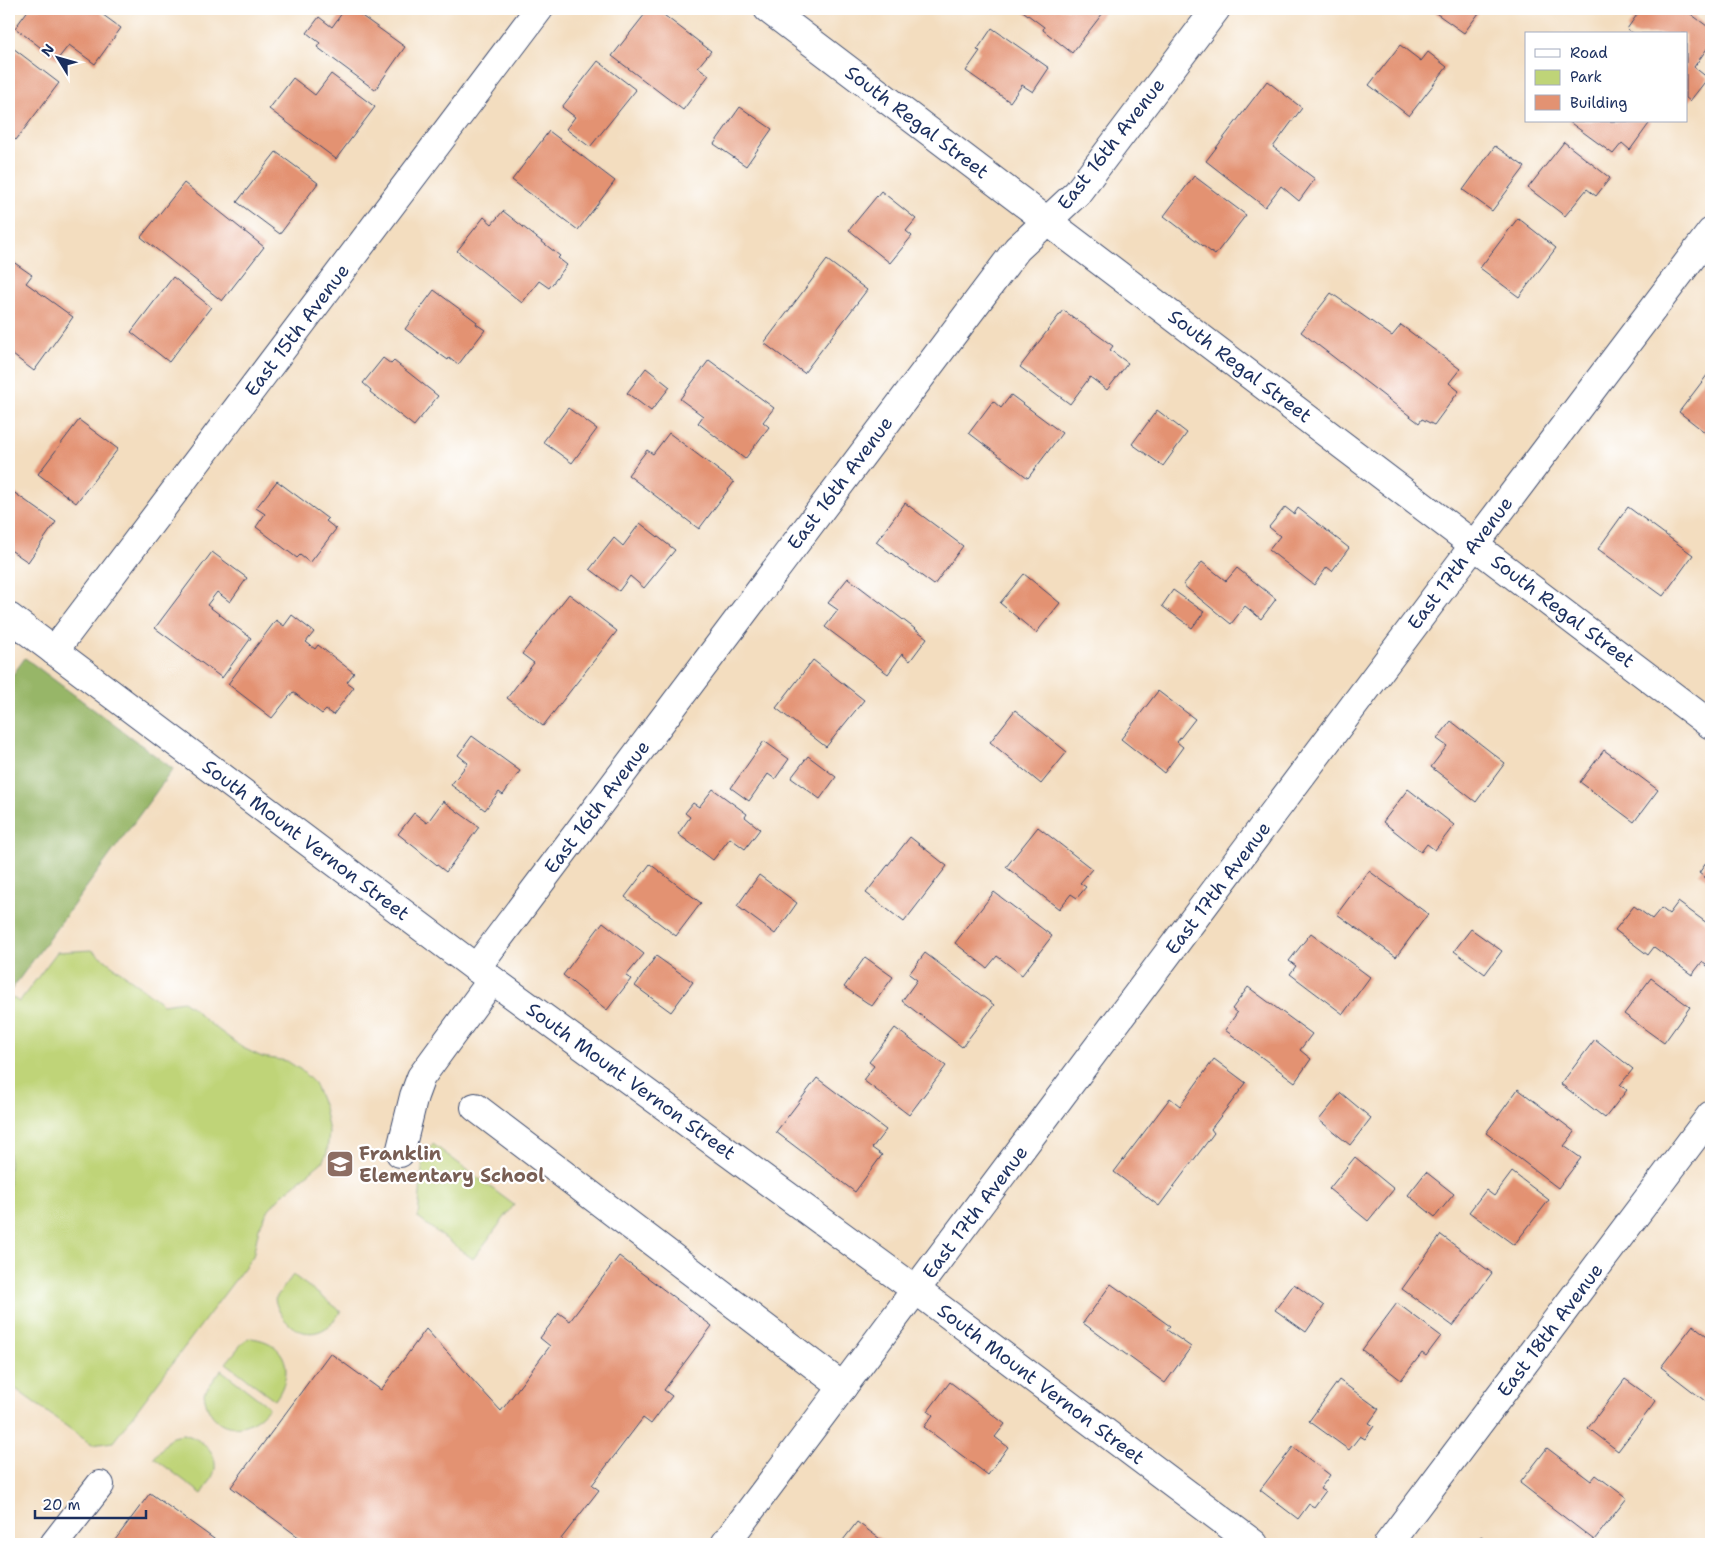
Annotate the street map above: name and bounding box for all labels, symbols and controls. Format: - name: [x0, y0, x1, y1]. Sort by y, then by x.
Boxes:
- north arrow: [32, 32, 82, 82]
- legend: [1525, 32, 1688, 122]
- text: N: [37, 40, 58, 60]
- text: Road: [1570, 43, 1608, 63]
- street label: South Regal Street: [840, 60, 994, 184]
- text: Park: [1570, 67, 1602, 87]
- street label: East 16th Avenue: [1052, 73, 1170, 215]
- text: Building: [1570, 93, 1627, 113]
- street label: East 15th Avenue: [239, 259, 355, 401]
- street label: South Regal Street: [1163, 304, 1317, 428]
- street label: East 16th Avenue: [782, 411, 898, 555]
- street label: East 17th Avenue: [1402, 491, 1518, 635]
- street label: South Regal Street: [1486, 549, 1640, 673]
- street label: East 16th Avenue: [539, 735, 655, 879]
- street label: South Mount Vernon Street: [198, 754, 414, 926]
- street label: East 17th Avenue: [1160, 816, 1276, 960]
- street label: South Mount Vernon Street: [521, 997, 741, 1165]
- street label: East 17th Avenue: [917, 1140, 1033, 1284]
- place label: Franklin Elementary School: [359, 1141, 545, 1188]
- school or university icon: Franklin Elementary School: [325, 1149, 355, 1179]
- street label: East 18th Avenue: [1492, 1258, 1608, 1402]
- street label: South Mount Vernon Street: [933, 1298, 1149, 1470]
- scale bar: [35, 1488, 146, 1520]
- text: 20 m: [42, 1495, 81, 1515]

